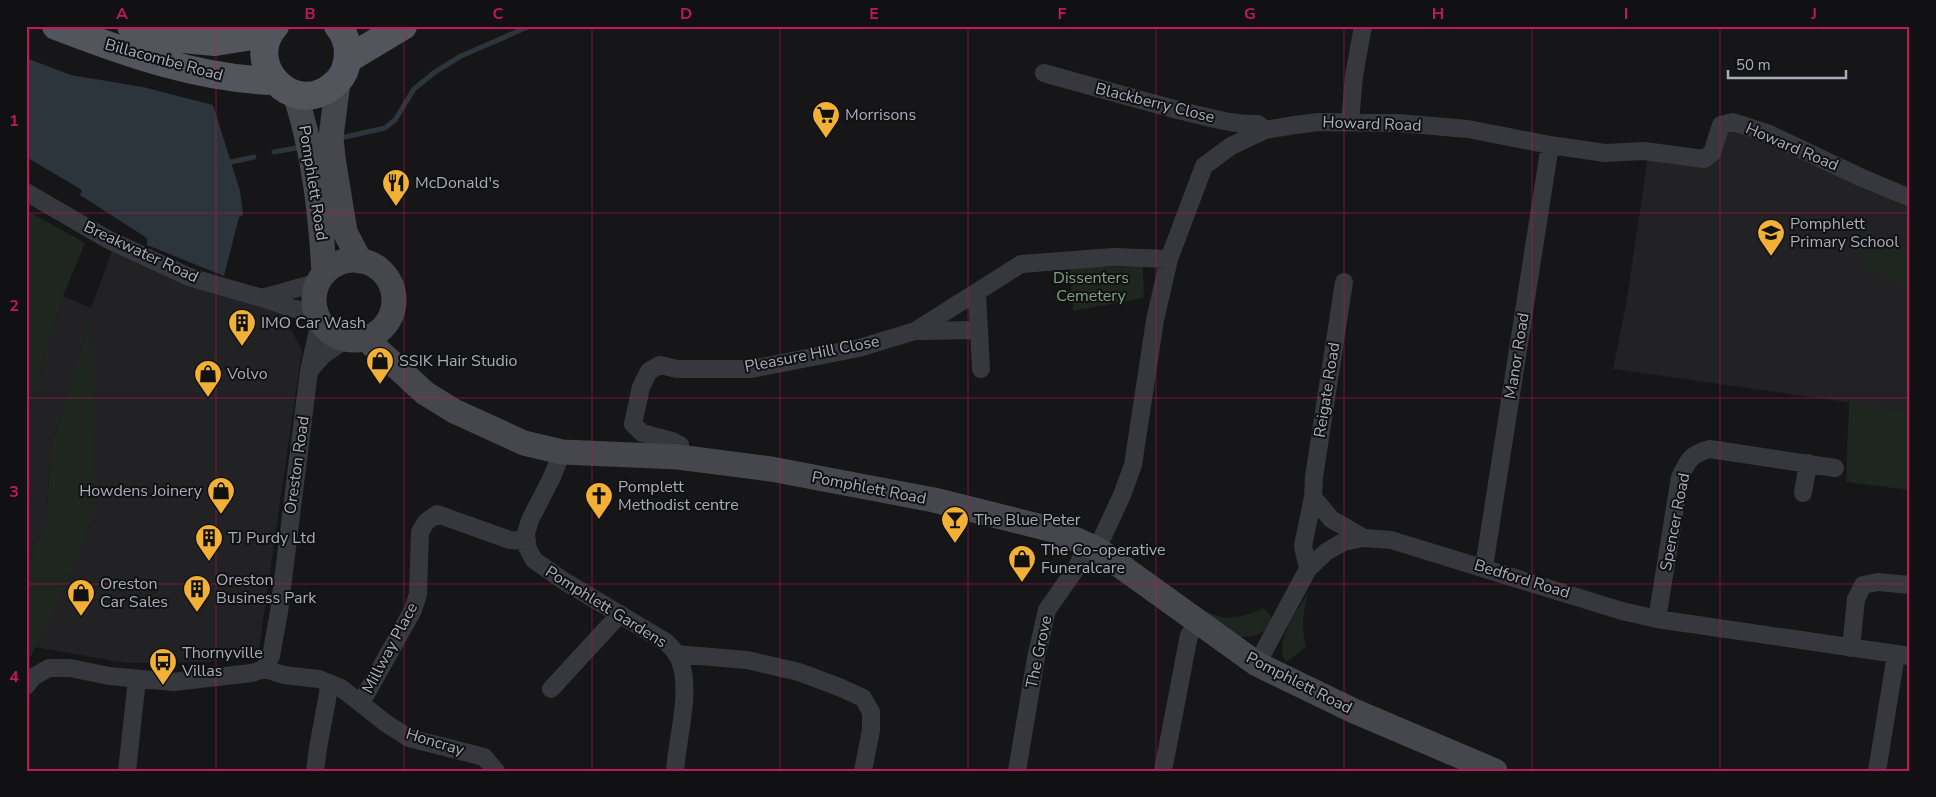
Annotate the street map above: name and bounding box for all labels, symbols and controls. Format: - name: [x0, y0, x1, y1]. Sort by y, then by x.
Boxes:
- text: A: [116, 3, 128, 25]
- text: B: [304, 3, 316, 25]
- text: C: [493, 3, 504, 25]
- text: D: [680, 3, 692, 25]
- text: E: [869, 3, 879, 25]
- text: F: [1058, 3, 1067, 25]
- text: G: [1244, 3, 1256, 25]
- text: H: [1432, 3, 1444, 25]
- text: I: [1624, 3, 1628, 25]
- text: J: [1810, 3, 1817, 25]
- street label: Billacombe Road: [102, 34, 226, 86]
- scale bar: [1728, 48, 1846, 80]
- text: 50 m: [1736, 55, 1771, 75]
- street label: Blackberry Close: [1093, 78, 1217, 128]
- supermarket icon: Morrisons: [811, 100, 841, 139]
- place label: Morrisons: [845, 104, 916, 126]
- text: 1: [9, 110, 19, 132]
- street label: Howard Road: [1322, 111, 1422, 137]
- street label: Howard Road: [1742, 118, 1842, 176]
- street label: Pomphlett Road: [293, 124, 333, 242]
- restaurant icon: McDonald's: [381, 168, 411, 207]
- place label: McDonald's: [415, 172, 500, 194]
- place label: Pomphlett Primary School: [1790, 213, 1899, 253]
- street label: Breakwater Road: [80, 216, 202, 288]
- school or university icon: Pomphlett Primary School: [1756, 218, 1786, 257]
- park label: Dissenters Cemetery: [1053, 267, 1129, 307]
- text: 2: [9, 295, 19, 317]
- building icon: IMO Car Wash: [227, 308, 257, 347]
- street label: Manor Road: [1499, 311, 1535, 401]
- place label: IMO Car Wash: [261, 312, 366, 334]
- street label: Pleasure Hill Close: [743, 330, 881, 378]
- street label: Reigate Road: [1309, 341, 1345, 439]
- shop icon: SSIK Hair Studio: [365, 346, 395, 385]
- place label: SSIK Hair Studio: [399, 350, 518, 372]
- shop icon: Volvo: [193, 359, 223, 398]
- place label: Volvo: [226, 363, 268, 385]
- street label: Oreston Road: [279, 415, 315, 515]
- street label: Pomphlett Road: [810, 466, 928, 510]
- street label: Spencer Road: [1655, 471, 1695, 573]
- shop icon: Howdens Joinery: [206, 476, 236, 515]
- place label: Pomplett Methodist centre: [618, 476, 739, 516]
- place label: Howdens Joinery: [79, 480, 203, 502]
- text: 3: [9, 481, 19, 503]
- church icon: Pomplett Methodist centre: [584, 481, 614, 520]
- bar icon: The Blue Peter: [940, 505, 970, 544]
- place label: The Blue Peter: [974, 509, 1081, 531]
- building icon: TJ Purdy Ltd: [194, 523, 224, 562]
- place label: TJ Purdy Ltd: [228, 527, 315, 549]
- place label: The Co-operative Funeralcare: [1041, 539, 1166, 579]
- shop icon: The Co-operative Funeralcare: [1007, 544, 1037, 583]
- street label: Bedford Road: [1471, 554, 1573, 604]
- street label: Pomphlett Gardens: [541, 561, 671, 653]
- place label: Oreston Business Park: [216, 569, 317, 609]
- place label: Oreston Car Sales: [100, 573, 168, 613]
- building icon: Oreston Business Park: [182, 574, 212, 613]
- shop icon: Oreston Car Sales: [66, 578, 96, 617]
- street label: Millway Place: [357, 599, 423, 697]
- street label: The Grove: [1021, 614, 1057, 690]
- place label: Thornyville Villas: [181, 642, 263, 682]
- bus stop icon: Thornyville Villas: [148, 647, 178, 686]
- street label: Pomphlett Road: [1242, 647, 1356, 719]
- text: 4: [9, 666, 19, 688]
- street label: Honcray: [403, 723, 468, 761]

